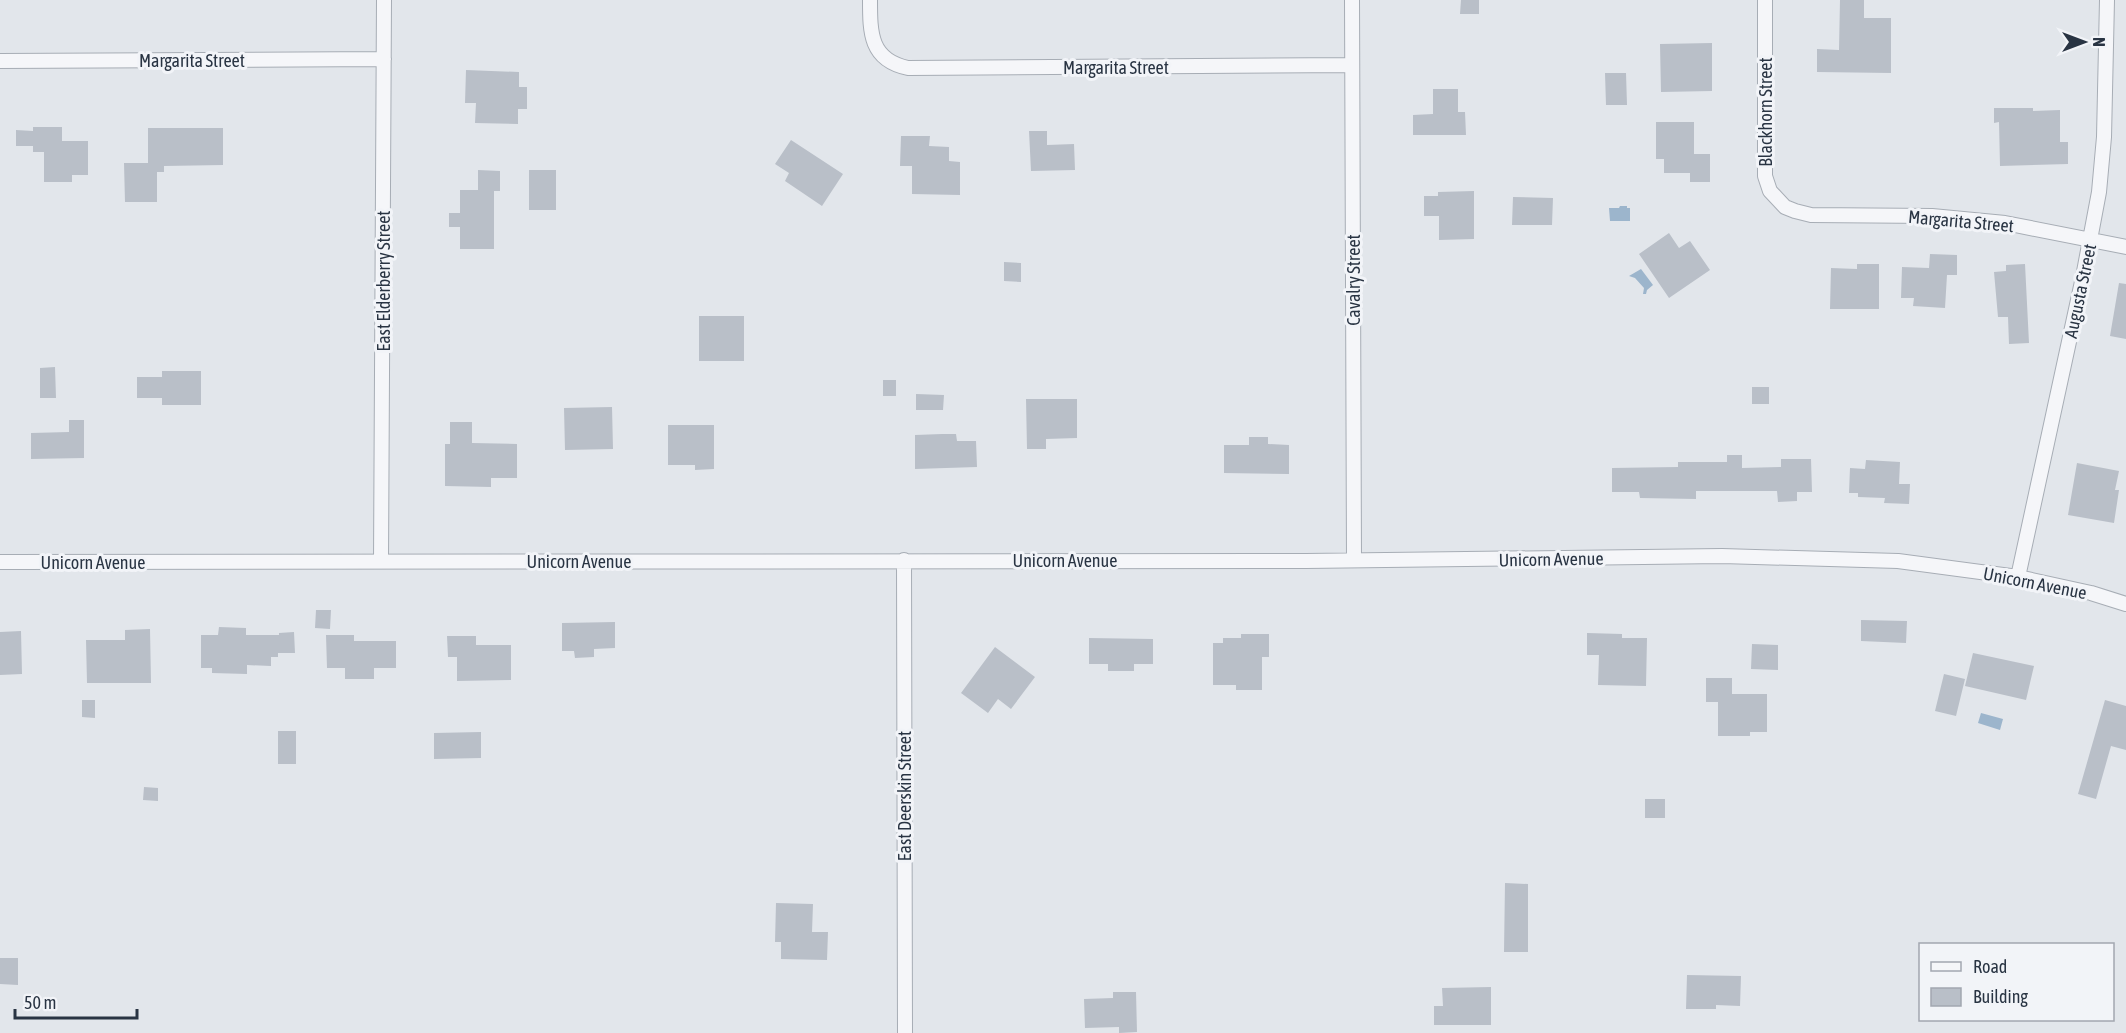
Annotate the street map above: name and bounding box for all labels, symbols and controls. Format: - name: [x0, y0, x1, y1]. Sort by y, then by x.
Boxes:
- north arrow: [2054, 12, 2114, 72]
- text: N: [2090, 37, 2108, 47]
- street label: Margarita Street: [139, 50, 245, 71]
- street label: Margarita Street: [1063, 57, 1169, 78]
- street label: Blackhorn Street: [1755, 57, 1776, 167]
- street label: Margarita Street: [1907, 206, 2015, 236]
- street label: East Elderberry Street: [373, 210, 394, 352]
- street label: Cavalry Street: [1343, 234, 1364, 326]
- street label: Augusta Street: [2060, 242, 2100, 340]
- street label: Unicorn Avenue: [1498, 548, 1604, 570]
- street label: Unicorn Avenue: [1013, 550, 1117, 571]
- street label: Unicorn Avenue: [527, 551, 631, 572]
- street label: Unicorn Avenue: [41, 552, 145, 573]
- street label: Unicorn Avenue: [1981, 563, 2089, 603]
- street label: East Deerskin Street: [894, 731, 915, 861]
- legend: [1919, 943, 2114, 1021]
- text: Road: [1973, 956, 2007, 977]
- scale bar: [15, 982, 136, 1020]
- text: Building: [1973, 986, 2028, 1007]
- text: 50 m: [24, 992, 56, 1013]

